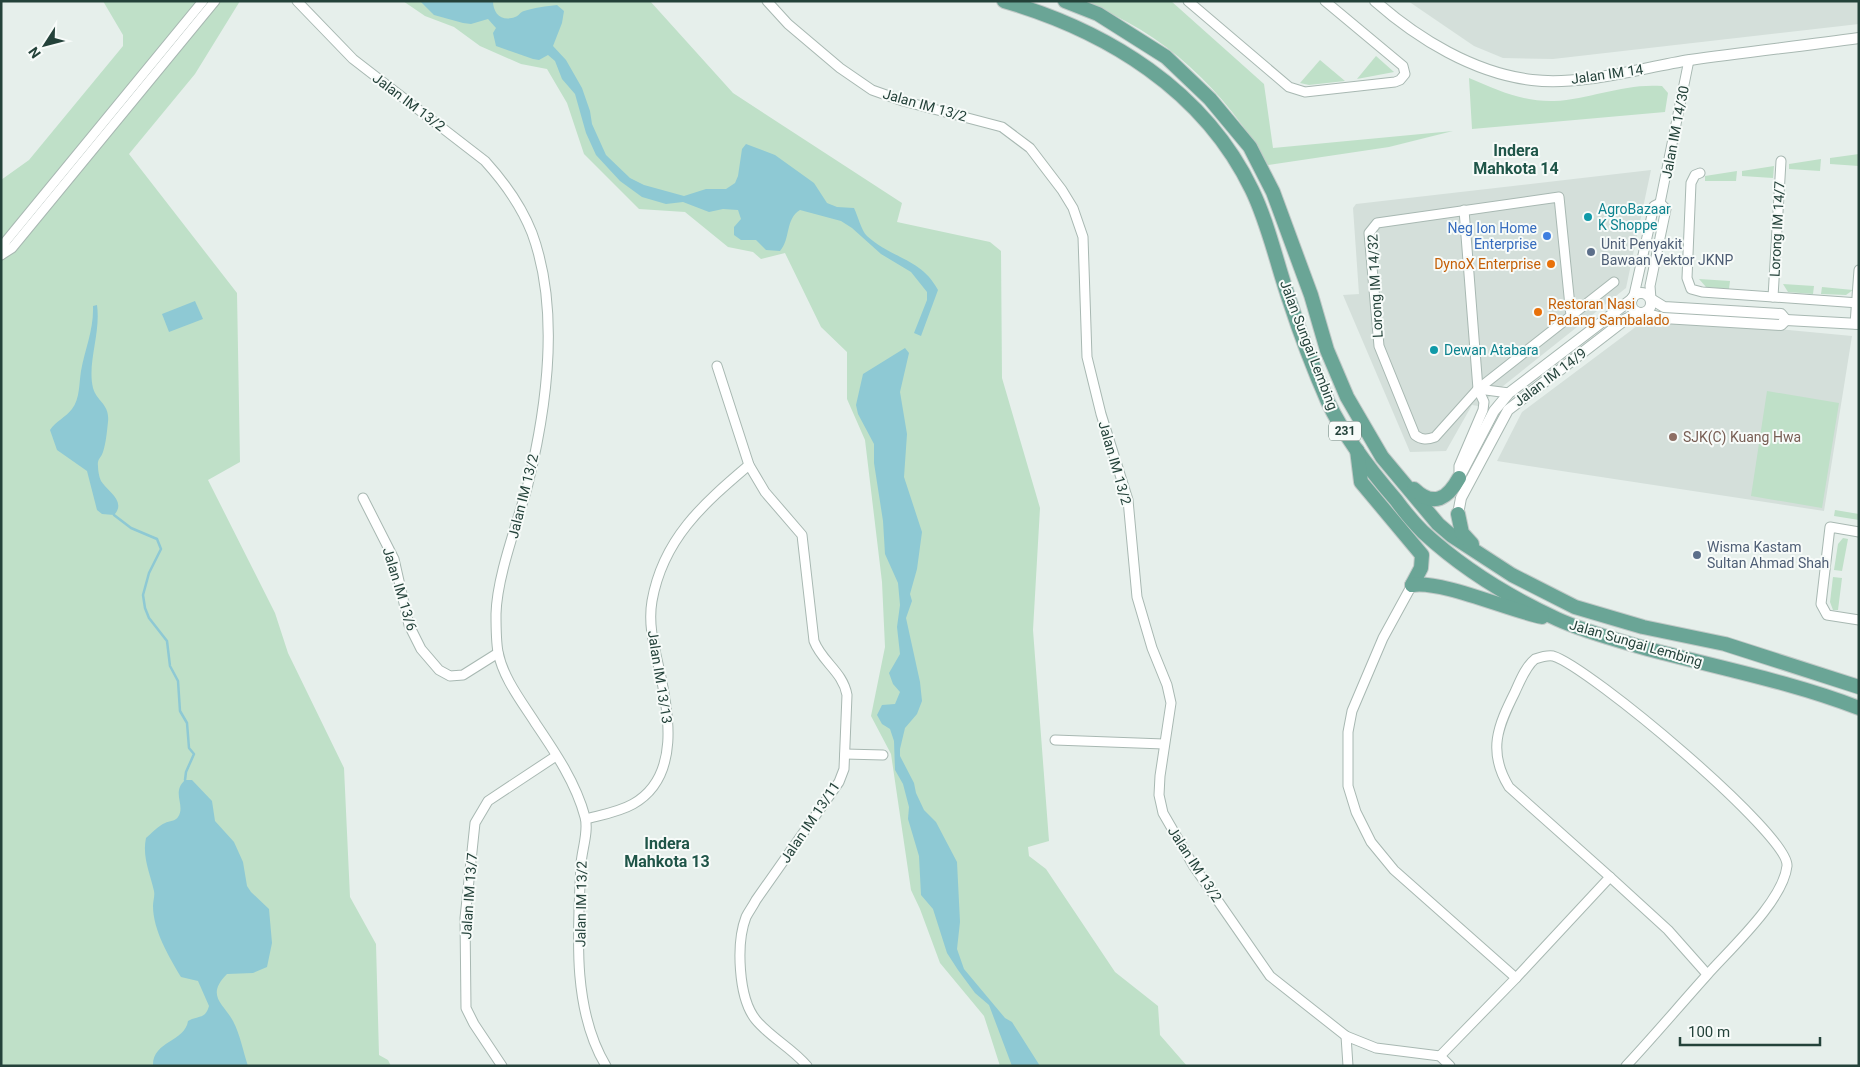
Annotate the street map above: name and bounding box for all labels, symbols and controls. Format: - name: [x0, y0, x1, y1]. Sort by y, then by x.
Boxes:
- north arrow: [20, 20, 70, 70]
- text: N: [25, 44, 44, 61]
- street label: Jalan IM 14: [1570, 61, 1644, 87]
- street label: Jalan IM 13/2: [370, 70, 448, 134]
- street label: Jalan IM 14/30: [1658, 84, 1692, 180]
- street label: Jalan IM 13/2: [881, 85, 969, 125]
- district label: Indera Mahkota 14: [1473, 141, 1559, 178]
- street label: Lorong IM 14/7: [1766, 180, 1788, 277]
- place label: AgroBazaar K Shoppe: [1598, 201, 1671, 233]
- marker: AgroBazaar K Shoppe: [1582, 211, 1594, 223]
- place label: Neg Ion Home Enterprise: [1448, 220, 1537, 252]
- marker: Neg Ion Home Enterprise: [1541, 230, 1553, 242]
- street label: Lorong IM 14/32: [1364, 234, 1386, 338]
- place label: Unit Penyakit Bawaan Vektor JKNP: [1601, 236, 1734, 268]
- marker: Unit Penyakit Bawaan Vektor JKNP: [1585, 246, 1597, 258]
- place label: DynoX Enterprise: [1434, 256, 1541, 272]
- marker: DynoX Enterprise: [1545, 258, 1557, 270]
- street label: Jalan Sungai Lembing: [1277, 278, 1341, 412]
- place label: Restoran Nasi Padang Sambalado: [1548, 296, 1670, 328]
- marker: Restoran Nasi Padang Sambalado: [1532, 306, 1544, 318]
- place label: Dewan Atabara: [1444, 342, 1539, 358]
- marker: Dewan Atabara: [1428, 344, 1440, 356]
- street label: Jalan IM 14/9: [1511, 345, 1589, 409]
- street label: Jalan IM 13/2: [1095, 419, 1135, 507]
- road number: 231: [1329, 422, 1361, 441]
- place label: SJK(C) Kuang Hwa: [1683, 429, 1801, 446]
- marker: SJK(C) Kuang Hwa: [1667, 431, 1679, 443]
- street label: Jalan IM 13/2: [505, 452, 541, 540]
- place label: Wisma Kastam Sultan Ahmad Shah: [1707, 539, 1829, 571]
- street label: Jalan IM 13/6: [380, 545, 420, 633]
- marker: Wisma Kastam Sultan Ahmad Shah: [1691, 549, 1703, 561]
- street label: Jalan Sungai Lembing: [1568, 616, 1704, 670]
- street label: Jalan IM 13/13: [645, 629, 675, 725]
- street label: Jalan IM 13/11: [777, 778, 843, 866]
- street label: Jalan IM 13/2: [1165, 823, 1225, 905]
- district label: Indera Mahkota 13: [624, 834, 710, 871]
- street label: Jalan IM 13/7: [458, 852, 480, 940]
- street label: Jalan IM 13/2: [572, 861, 590, 947]
- scale bar: [1680, 1014, 1820, 1046]
- text: 100 m: [1688, 1023, 1730, 1041]

